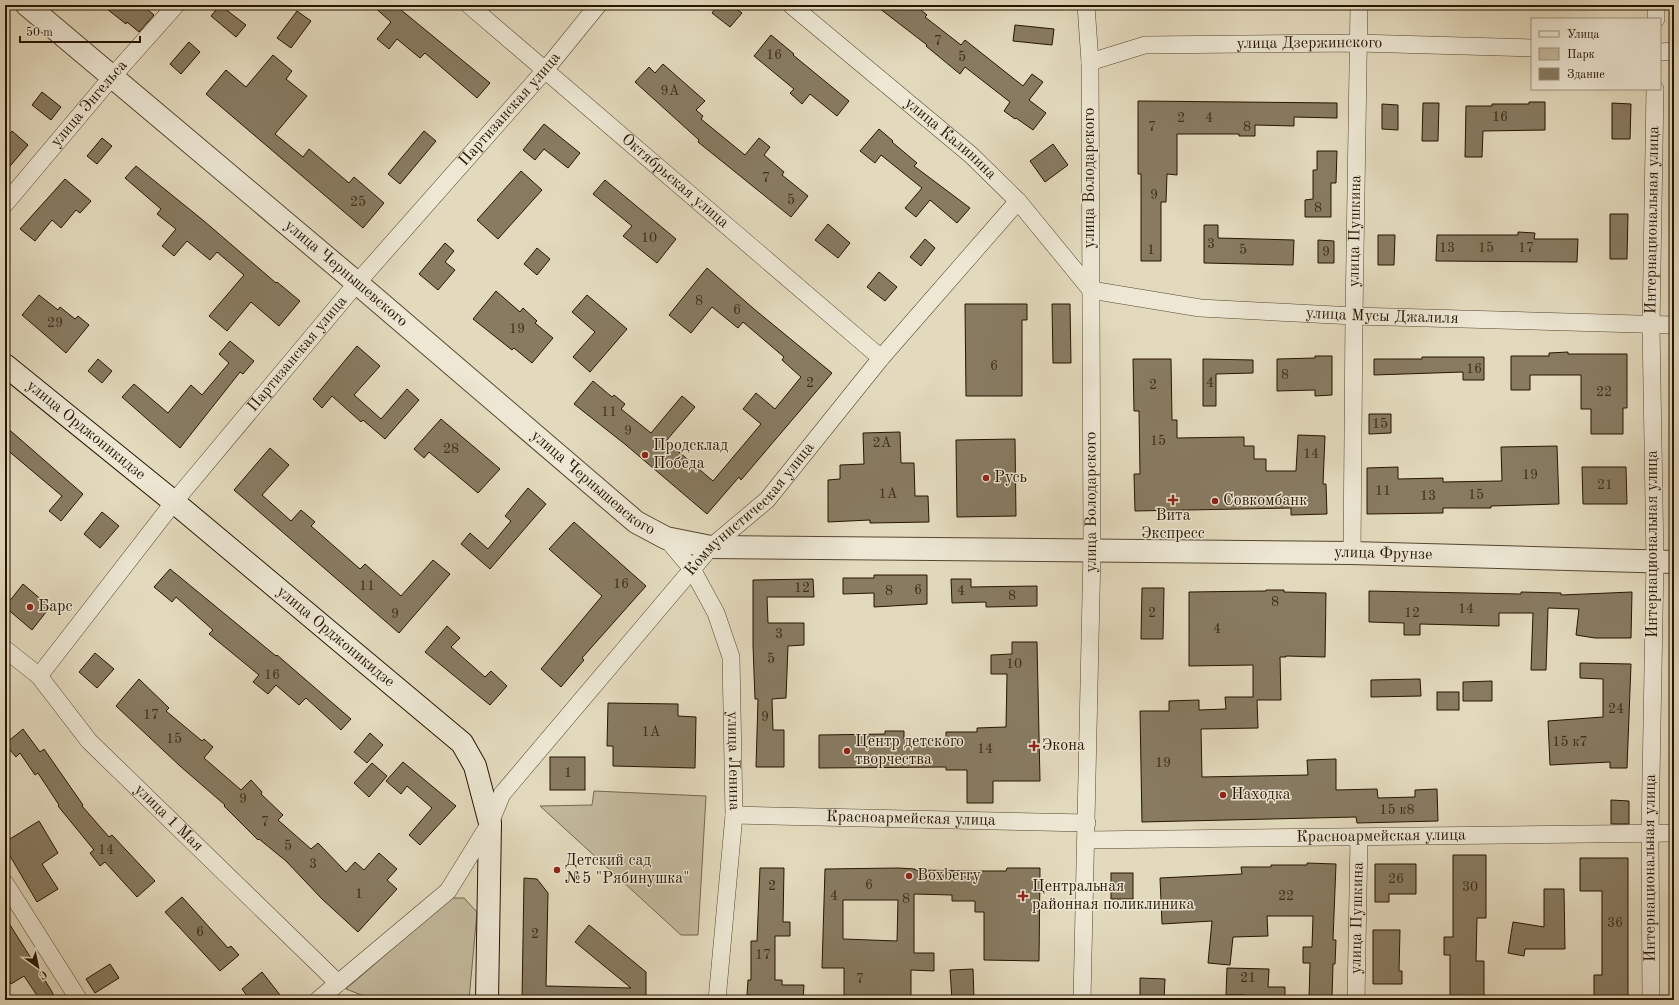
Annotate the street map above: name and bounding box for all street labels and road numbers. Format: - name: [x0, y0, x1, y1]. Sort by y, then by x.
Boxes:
- street label: улица Дзержинского: [1236, 35, 1383, 52]
- street label: Партизанская улица: [456, 49, 564, 169]
- street label: улица Энгельса: [48, 57, 131, 150]
- street label: улица Калинина: [901, 95, 999, 183]
- street label: улица Володарского: [1082, 107, 1098, 249]
- street label: Интернациональная улица: [1643, 126, 1662, 314]
- street label: Октябрьская улица: [618, 131, 732, 232]
- street label: улица Пушкина: [1346, 175, 1364, 287]
- street label: улица Чернышевского: [281, 217, 410, 330]
- street label: Партизанская улица: [245, 293, 350, 415]
- street label: улица Мусы Джалиля: [1305, 306, 1459, 327]
- street label: улица Орджоникидзе: [23, 378, 148, 483]
- street label: улица Чернышевского: [528, 428, 657, 538]
- street label: улица Володарского: [1084, 431, 1100, 573]
- street label: Коммунистическая улица: [682, 440, 818, 579]
- street label: Интернациональная улица: [1645, 450, 1661, 638]
- street label: улица Фрунзе: [1334, 545, 1433, 563]
- street label: улица Орджоникидзе: [274, 583, 397, 691]
- street label: улица Ленина: [724, 711, 742, 811]
- street label: Интернациональная улица: [1642, 774, 1659, 962]
- street label: улица 1 Мая: [131, 781, 206, 855]
- street label: Красноармейская улица: [826, 809, 996, 829]
- street label: Красноармейская улица: [1296, 827, 1466, 846]
- street label: улица Пушкина: [1348, 862, 1367, 974]

